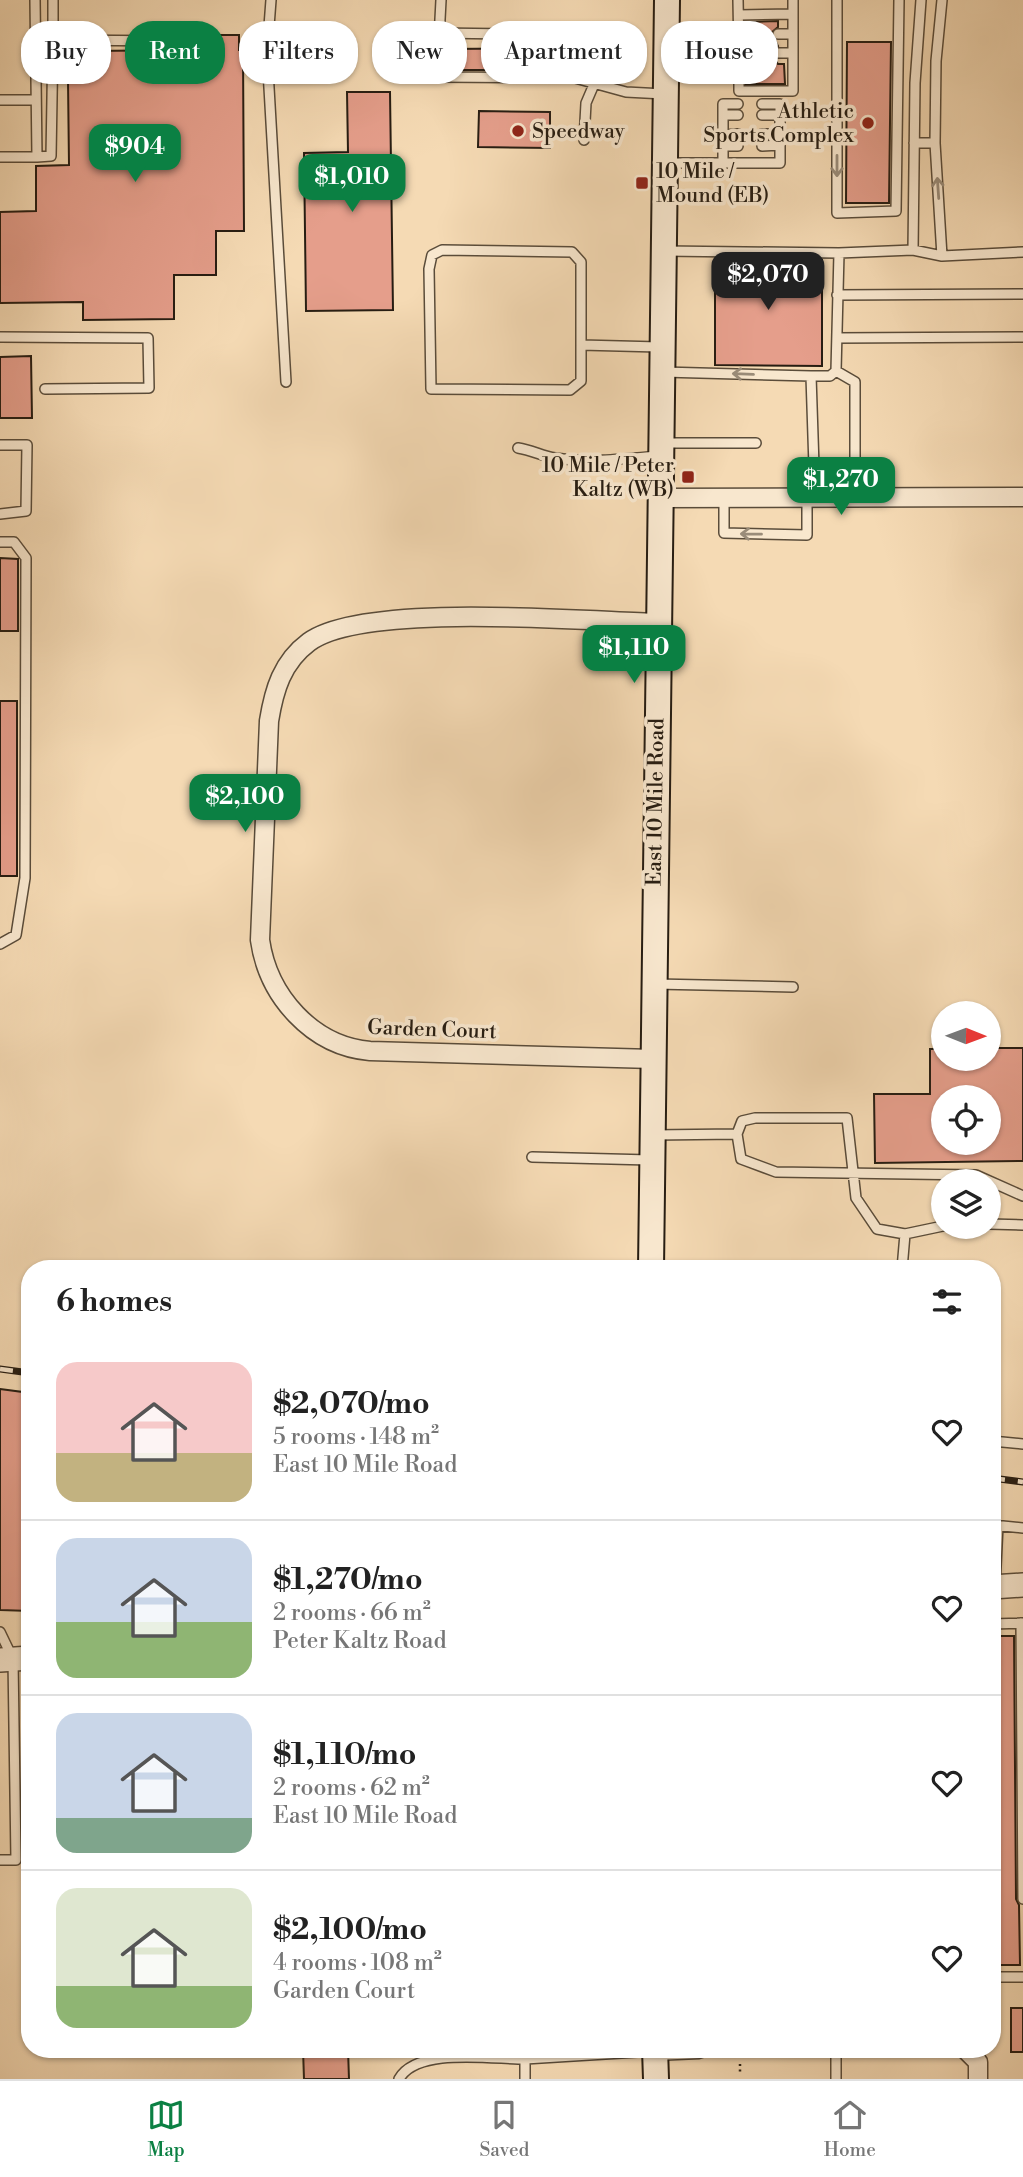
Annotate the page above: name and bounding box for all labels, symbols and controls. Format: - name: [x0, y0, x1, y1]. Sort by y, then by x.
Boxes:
- chip: Buy: [21, 21, 111, 84]
- chip: Rent: [125, 21, 225, 84]
- chip: Filters: [239, 21, 358, 84]
- chip: New: [372, 21, 467, 84]
- chip: Apartment: [481, 21, 647, 84]
- chip: House: [661, 21, 778, 84]
- place label: Athletic Sports Complex: [703, 99, 854, 149]
- marker: Athletic Sports Complex: [860, 115, 876, 131]
- place label: Speedway: [532, 119, 626, 145]
- marker: Speedway: [510, 123, 526, 139]
- pin: $904: [94, 124, 176, 184]
- text: $904: [105, 133, 165, 161]
- pin: $1,010: [295, 154, 409, 214]
- one-way arrow: [830, 154, 844, 177]
- place label: 10 Mile / Mound (EB): [656, 159, 769, 209]
- text: $1,010: [314, 163, 390, 191]
- marker: 10 Mile / Mound (EB): [634, 175, 650, 191]
- one-way arrow: [931, 177, 944, 200]
- pin: $2,070: [711, 252, 825, 312]
- text: $2,070: [727, 261, 809, 289]
- one-way arrow: [732, 368, 755, 381]
- place label: 10 Mile / Peter Kaltz (WB): [542, 453, 674, 503]
- pin: $1,270: [784, 458, 898, 517]
- text: $1,270: [803, 466, 879, 494]
- marker: 10 Mile / Peter Kaltz (WB): [680, 469, 696, 485]
- one-way arrow: [740, 527, 763, 541]
- pin: $1,110: [577, 626, 691, 685]
- text: $1,110: [598, 634, 670, 662]
- street label: East 10 Mile Road: [642, 718, 670, 886]
- pin: $2,100: [188, 774, 302, 834]
- text: $2,100: [205, 783, 285, 811]
- north arrow: [931, 1001, 1001, 1071]
- map controls: [931, 1001, 1001, 1239]
- street label: Garden Court: [367, 1015, 498, 1045]
- button: locate: [931, 1085, 1001, 1155]
- button: layers: [931, 1169, 1001, 1239]
- text: 6 homes: [56, 1283, 172, 1321]
- icon: filters: [928, 1283, 966, 1321]
- text: $2,070/mo: [273, 1385, 430, 1423]
- icon: home: [112, 1390, 196, 1474]
- icon: heart: [928, 1413, 966, 1451]
- text: 5 rooms · 148 m²: [273, 1423, 439, 1451]
- text: East 10 Mile Road: [273, 1451, 457, 1479]
- text: $1,270/mo: [273, 1561, 423, 1599]
- icon: home: [112, 1566, 196, 1650]
- icon: heart: [928, 1589, 966, 1627]
- text: 2 rooms · 66 m²: [273, 1599, 431, 1627]
- text: Peter Kaltz Road: [273, 1627, 447, 1655]
- text: $1,110/mo: [273, 1736, 416, 1774]
- icon: home: [112, 1741, 196, 1825]
- icon: heart: [928, 1764, 966, 1802]
- text: 2 rooms · 62 m²: [273, 1774, 430, 1802]
- text: East 10 Mile Road: [273, 1802, 457, 1830]
- text: $2,100/mo: [273, 1911, 427, 1949]
- icon: home: [112, 1916, 196, 2000]
- icon: heart: [928, 1939, 966, 1977]
- text: 4 rooms · 108 m²: [273, 1949, 442, 1977]
- text: Garden Court: [273, 1977, 415, 2005]
- tab: Map: [147, 2096, 185, 2162]
- tab: Saved: [479, 2096, 529, 2162]
- tab: Home: [824, 2096, 876, 2162]

